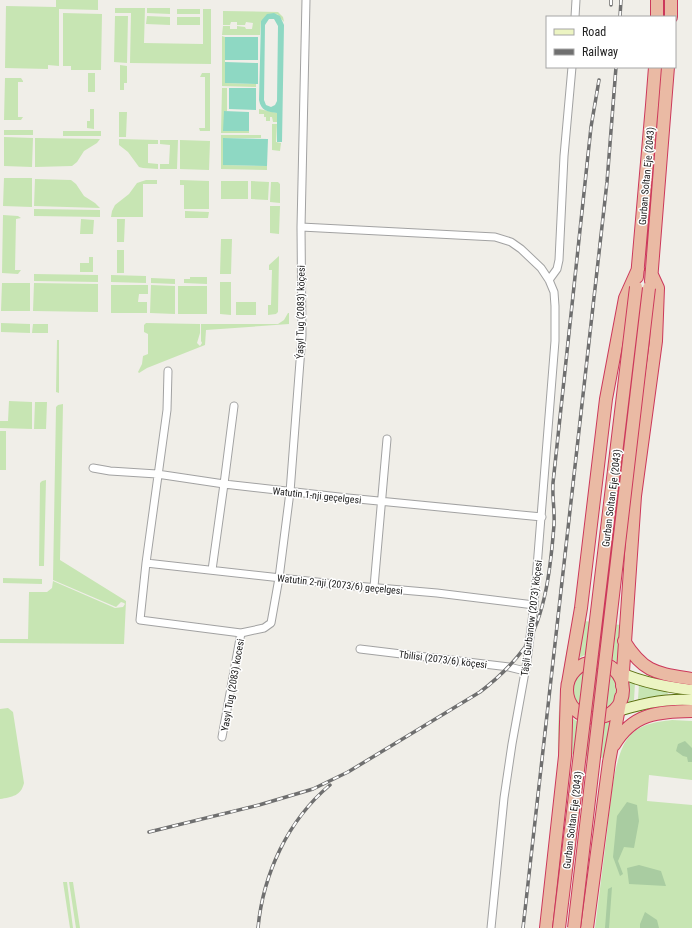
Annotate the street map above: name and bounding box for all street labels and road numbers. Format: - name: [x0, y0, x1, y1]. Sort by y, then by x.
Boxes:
- street label: Gurban Soltan Eje (2043): [637, 127, 657, 226]
- street label: Ýaşyl Tug (2083) köçesi: [293, 265, 308, 359]
- street label: Gurban Soltan Eje (2043): [600, 449, 624, 548]
- street label: Watutin 1-nji geçelgesi: [272, 485, 362, 506]
- street label: Täşli Gurbanow (2073) köçesi: [519, 559, 545, 677]
- street label: Watutin 2-nji (2073/6) geçelgesi: [276, 572, 403, 598]
- street label: Yasyl Tug (2083) kocesi: [219, 638, 247, 732]
- street label: Tbilisi (2073/6) köçesi: [398, 649, 488, 671]
- street label: Gurban Soltan Eje (2043): [561, 771, 585, 870]

